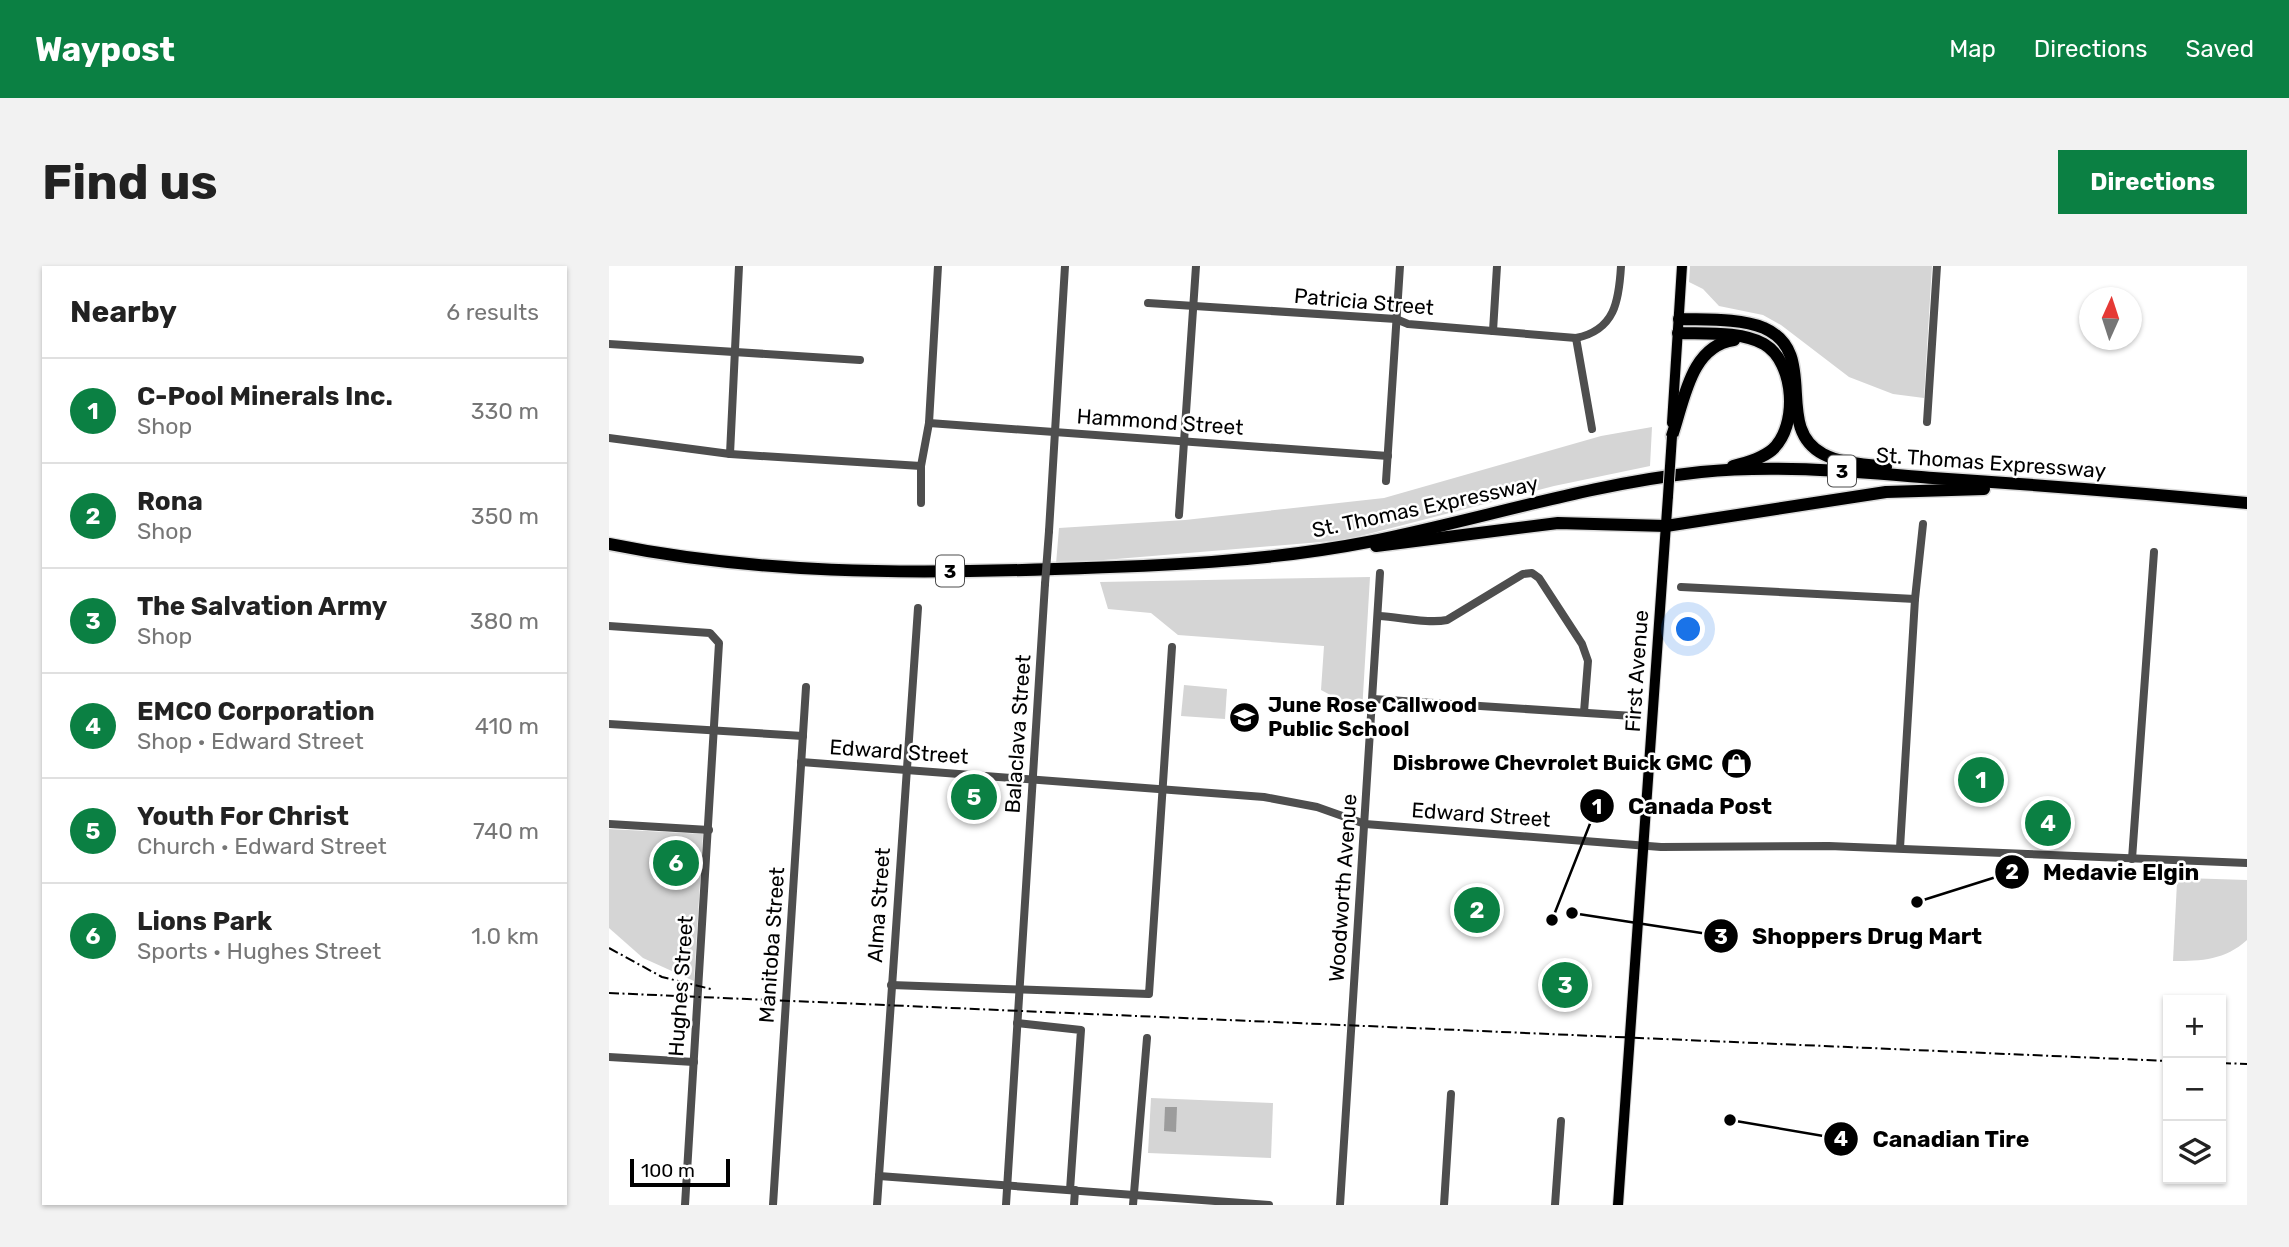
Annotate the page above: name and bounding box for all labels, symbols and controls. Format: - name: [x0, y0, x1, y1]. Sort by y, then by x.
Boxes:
- text: Waypost: [35, 30, 175, 69]
- text: Map: [1949, 35, 1996, 63]
- text: Directions: [2034, 35, 2147, 63]
- text: Saved: [2185, 35, 2254, 63]
- button: Directions: [2058, 150, 2247, 214]
- text: Find us: [42, 153, 218, 211]
- street label: Patricia Street: [1293, 283, 1435, 320]
- north arrow: [2079, 287, 2142, 350]
- text: Nearby: [70, 294, 177, 330]
- text: 6 results: [446, 298, 539, 326]
- text: C-Pool Minerals Inc.: [137, 381, 393, 412]
- text: 1: [87, 397, 99, 425]
- text: 330 m: [471, 397, 539, 425]
- street label: Hammond Street: [1076, 403, 1244, 440]
- text: Shop: [137, 412, 192, 440]
- street label: St. Thomas Expressway: [1875, 442, 2107, 483]
- road number: 3: [1828, 456, 1856, 486]
- street label: St. Thomas Expressway: [1310, 470, 1541, 543]
- text: Rona: [137, 486, 203, 517]
- text: 2: [86, 502, 100, 530]
- text: 350 m: [471, 502, 539, 530]
- text: Shop: [137, 517, 192, 545]
- road number: 3: [936, 556, 964, 586]
- text: The Salvation Army: [137, 591, 387, 622]
- text: 3: [85, 607, 101, 635]
- text: 380 m: [470, 607, 539, 635]
- street label: First Avenue: [1620, 609, 1653, 733]
- your location: [1671, 612, 1705, 646]
- text: Shop: [137, 622, 192, 650]
- street label: Balaclava Street: [999, 654, 1036, 814]
- place label: June Rose Callwood Public School: [1268, 692, 1477, 741]
- text: EMCO Corporation: [137, 696, 375, 727]
- school or university icon: June Rose Callwood Public School: [1228, 700, 1262, 734]
- text: 4: [85, 712, 101, 740]
- text: 410 m: [475, 712, 539, 740]
- text: Shop · Edward Street: [137, 727, 364, 755]
- street label: Edward Street: [829, 734, 969, 769]
- shop icon: Disbrowe Chevrolet Buick GMC: [1719, 746, 1753, 780]
- place label: Disbrowe Chevrolet Buick GMC: [1392, 750, 1713, 775]
- pin: 1: [1958, 754, 2004, 806]
- pin: 5: [951, 771, 997, 823]
- callout: Canada Post: [1579, 784, 1786, 828]
- text: Canada Post: [1628, 792, 1772, 820]
- street label: Woodworth Avenue: [1323, 793, 1362, 983]
- text: 1: [1592, 794, 1602, 819]
- street label: Edward Street: [1411, 797, 1551, 832]
- pin: 4: [2025, 797, 2071, 849]
- text: Youth For Christ: [137, 801, 349, 832]
- text: 5: [86, 817, 100, 845]
- text: 740 m: [473, 817, 539, 845]
- text: Church · Edward Street: [137, 832, 387, 860]
- pin: 6: [653, 837, 699, 889]
- street label: Alma Street: [862, 847, 895, 963]
- callout: Medavie Elgin: [1994, 850, 2214, 894]
- text: Medavie Elgin: [2043, 858, 2199, 886]
- text: 2: [2005, 859, 2019, 884]
- street label: Manitoba Street: [754, 866, 789, 1024]
- pin: 2: [1454, 884, 1500, 936]
- text: Lions Park: [137, 906, 272, 937]
- callout: Shoppers Drug Mart: [1703, 914, 1996, 958]
- street label: Hughes Street: [663, 915, 698, 1057]
- text: 6: [86, 922, 100, 950]
- text: 1.0 km: [471, 922, 539, 950]
- text: Shoppers Drug Mart: [1752, 922, 1982, 950]
- text: 3: [1714, 924, 1728, 949]
- text: Sports · Hughes Street: [137, 937, 381, 965]
- pin: 3: [1542, 959, 1588, 1011]
- map controls: [2163, 995, 2226, 1184]
- button: +: [2163, 995, 2226, 1058]
- button: −: [2163, 1058, 2226, 1121]
- callout: Canadian Tire: [1823, 1117, 2043, 1161]
- button: layers: [2163, 1121, 2226, 1184]
- text: Canadian Tire: [1873, 1125, 2029, 1153]
- text: 4: [1834, 1126, 1848, 1151]
- scale bar: [630, 1156, 730, 1188]
- text: 100 m: [641, 1159, 695, 1182]

